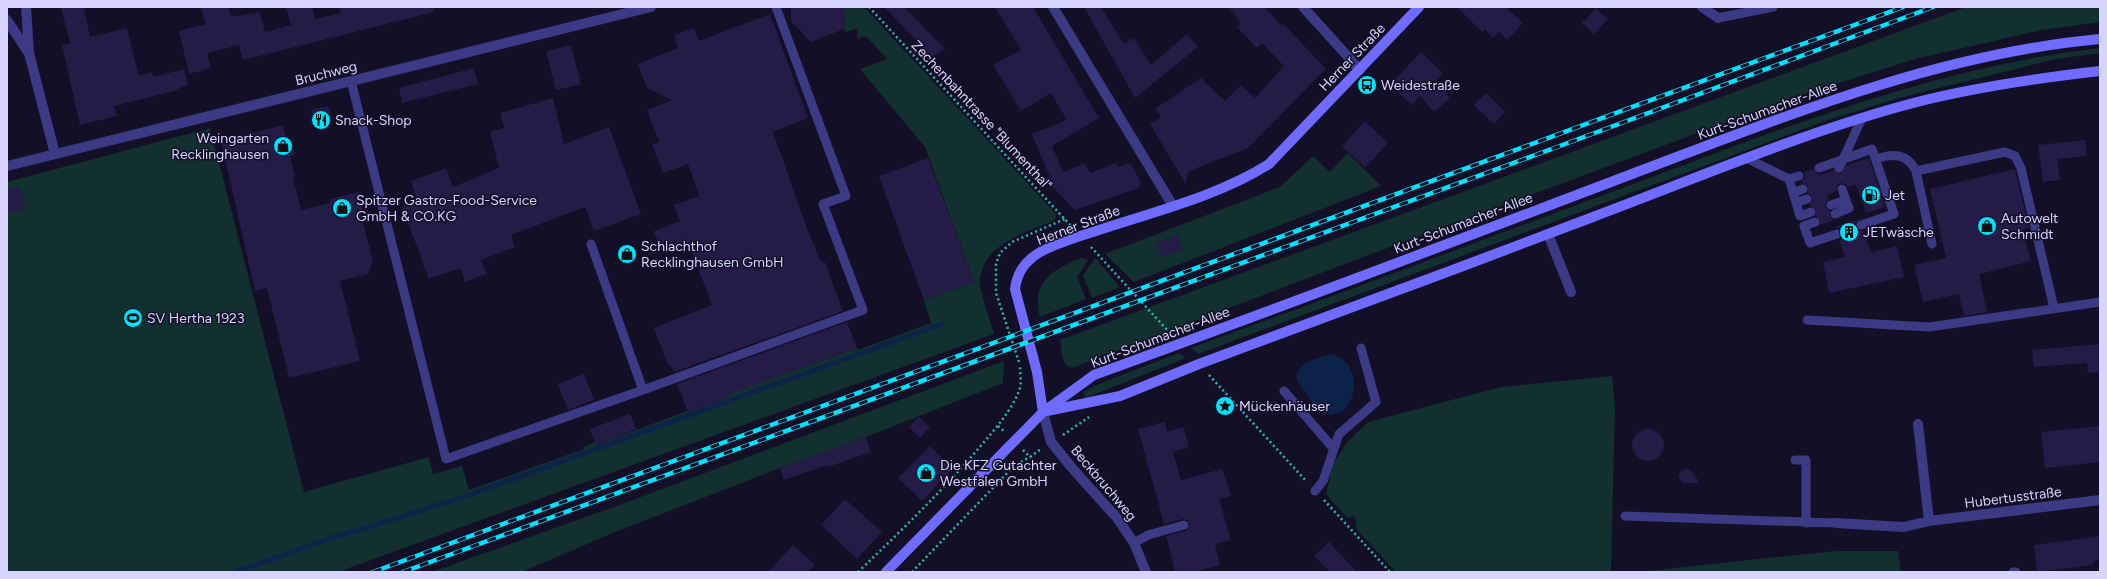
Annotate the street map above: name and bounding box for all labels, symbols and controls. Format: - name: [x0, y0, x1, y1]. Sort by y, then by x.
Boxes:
- street label: Herner Straße: [1316, 20, 1389, 95]
- street label: Zechenbahntrasse "Blumenthal": [908, 37, 1056, 194]
- street label: Bruchweg: [293, 58, 359, 89]
- bus stop icon: Weidestraße: [1356, 74, 1378, 96]
- place label: Weidestraße: [1381, 77, 1460, 94]
- street label: Kurt-Schumacher-Allee: [1695, 77, 1840, 144]
- restaurant icon: Snack-Shop: [310, 109, 332, 131]
- place label: Snack-Shop: [335, 112, 412, 129]
- place label: Weingarten Recklinghausen: [171, 130, 269, 163]
- shop icon: Weingarten Recklinghausen: [272, 135, 294, 157]
- fuel station icon: Jet: [1860, 184, 1882, 206]
- place label: Jet: [1885, 187, 1905, 204]
- street label: Kurt-Schumacher-Allee: [1391, 189, 1535, 258]
- place label: Spitzer Gastro-Food-Service GmbH & CO.KG: [356, 192, 537, 225]
- shop icon: Spitzer Gastro-Food-Service GmbH & CO.KG: [331, 197, 353, 219]
- street label: Herner Straße: [1034, 202, 1123, 249]
- place label: Autowelt Schmidt: [2001, 210, 2058, 243]
- shop icon: Autowelt Schmidt: [1976, 215, 1998, 237]
- building icon: JETwäsche: [1838, 221, 1860, 243]
- place label: JETwäsche: [1863, 224, 1934, 241]
- place label: Schlachthof Recklinghausen GmbH: [641, 238, 784, 271]
- shop icon: Schlachthof Recklinghausen GmbH: [616, 243, 638, 265]
- street label: Kurt-Schumacher-Allee: [1088, 303, 1232, 372]
- sports icon: SV Hertha 1923: [122, 307, 144, 329]
- place label: SV Hertha 1923: [147, 310, 245, 327]
- place icon: Mückenhäuser: [1214, 395, 1236, 417]
- place label: Mückenhäuser: [1239, 398, 1330, 415]
- street label: Beckbruchweg: [1067, 442, 1140, 525]
- place label: Die KFZ Gutachter Westfalen GmbH: [940, 457, 1057, 490]
- shop icon: Die KFZ Gutachter Westfalen GmbH: [915, 462, 937, 484]
- street label: Hubertusstraße: [1964, 483, 2063, 512]

